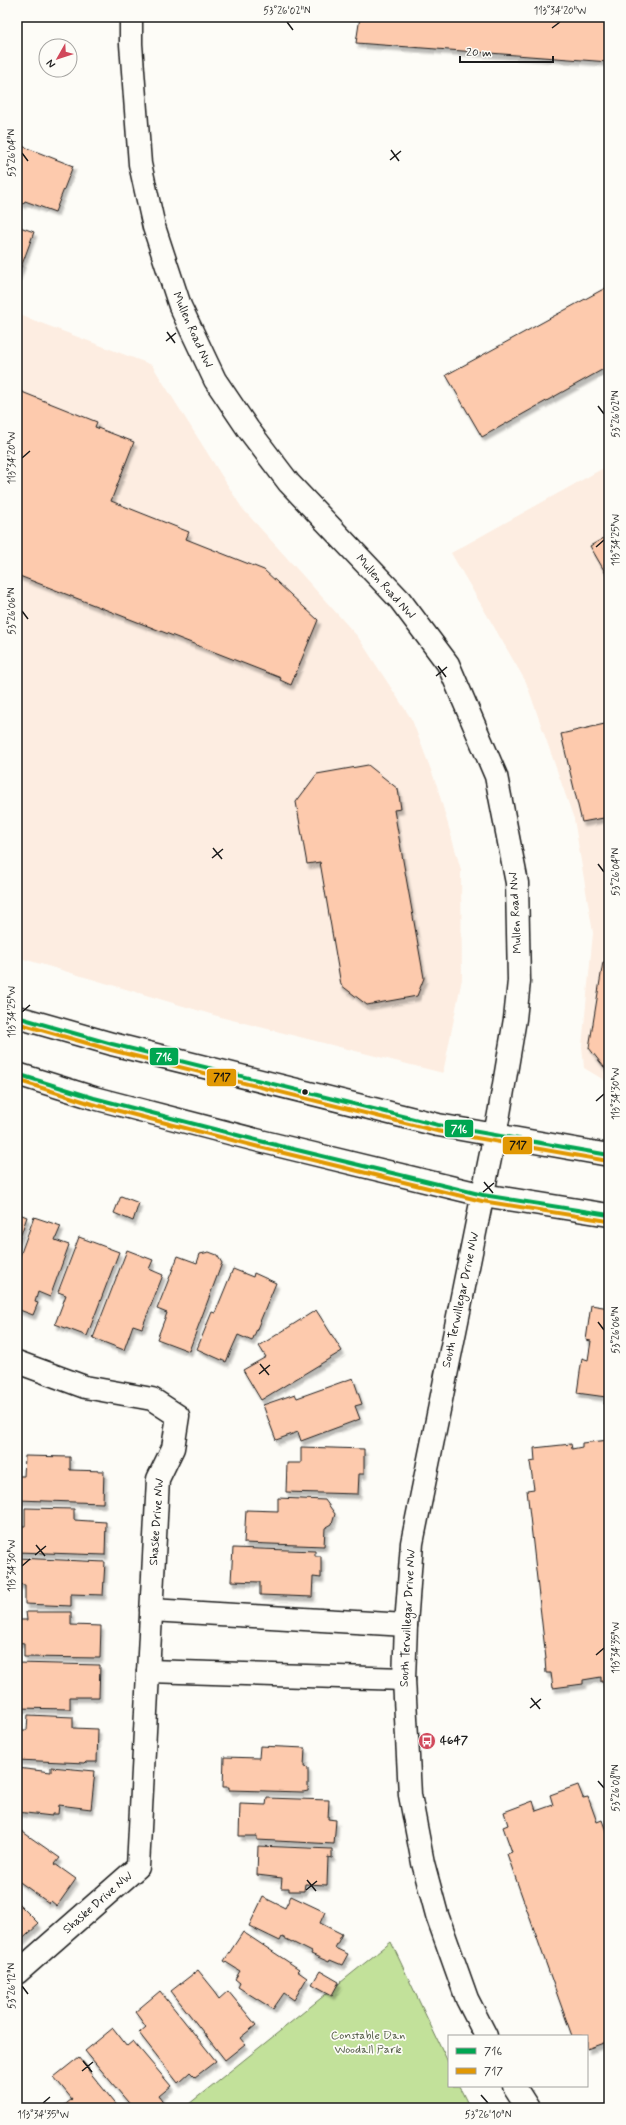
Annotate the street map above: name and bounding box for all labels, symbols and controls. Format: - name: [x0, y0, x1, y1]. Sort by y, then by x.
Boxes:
- text: 53°26'02"N: [263, 4, 311, 18]
- text: 113°34'20"W: [534, 4, 586, 18]
- north arrow: [38, 38, 78, 78]
- scale bar: [460, 38, 553, 64]
- text: 20 m: [466, 45, 492, 61]
- text: N: [43, 56, 59, 71]
- text: 53°26'04"N: [5, 129, 19, 177]
- street label: Mullen Road NW: [168, 289, 216, 371]
- text: 53°26'02"N: [609, 390, 623, 438]
- text: 113°34'20"W: [5, 432, 19, 484]
- text: 113°34'25"W: [609, 514, 623, 566]
- street label: Mullen Road NW: [352, 551, 418, 623]
- text: 53°26'06"N: [5, 587, 19, 635]
- text: 53°26'04"N: [609, 848, 623, 896]
- street label: Mullen Road NW: [506, 872, 526, 954]
- text: 113°34'25"W: [5, 986, 19, 1038]
- line badge: 716: [149, 1047, 179, 1066]
- text: 716: [156, 1051, 172, 1065]
- line badge: 717: [206, 1068, 237, 1087]
- text: 113°34'30"W: [609, 1068, 623, 1120]
- text: 717: [213, 1071, 232, 1085]
- unlabelled marker: [300, 1087, 310, 1097]
- line badge: 716: [444, 1119, 474, 1138]
- text: 716: [451, 1123, 467, 1137]
- line badge: 717: [502, 1136, 533, 1155]
- text: 717: [509, 1139, 528, 1153]
- street label: South Terwillegar Drive NW: [439, 1231, 483, 1369]
- text: 53°26'06"N: [609, 1306, 623, 1354]
- street label: Shaske Drive NW: [146, 1478, 168, 1566]
- text: 113°34'30"W: [5, 1540, 19, 1592]
- street label: South Terwillegar Drive NW: [396, 1549, 420, 1687]
- text: 113°34'35"W: [609, 1622, 623, 1674]
- bus stop icon: 4647: [417, 1731, 437, 1751]
- place label: 4647: [440, 1733, 469, 1749]
- text: 53°26'08"N: [609, 1764, 623, 1812]
- street label: Shaske Drive NW: [60, 1868, 136, 1938]
- text: 53°26'12"N: [5, 1963, 19, 2009]
- park label: Constable Dan Woodall Park: [331, 2028, 405, 2058]
- legend: [448, 2035, 588, 2087]
- text: 716: [484, 2044, 502, 2060]
- text: 717: [484, 2064, 503, 2080]
- text: 113°34'35"W: [17, 2108, 69, 2122]
- text: 53°26'10"N: [465, 2108, 512, 2122]

